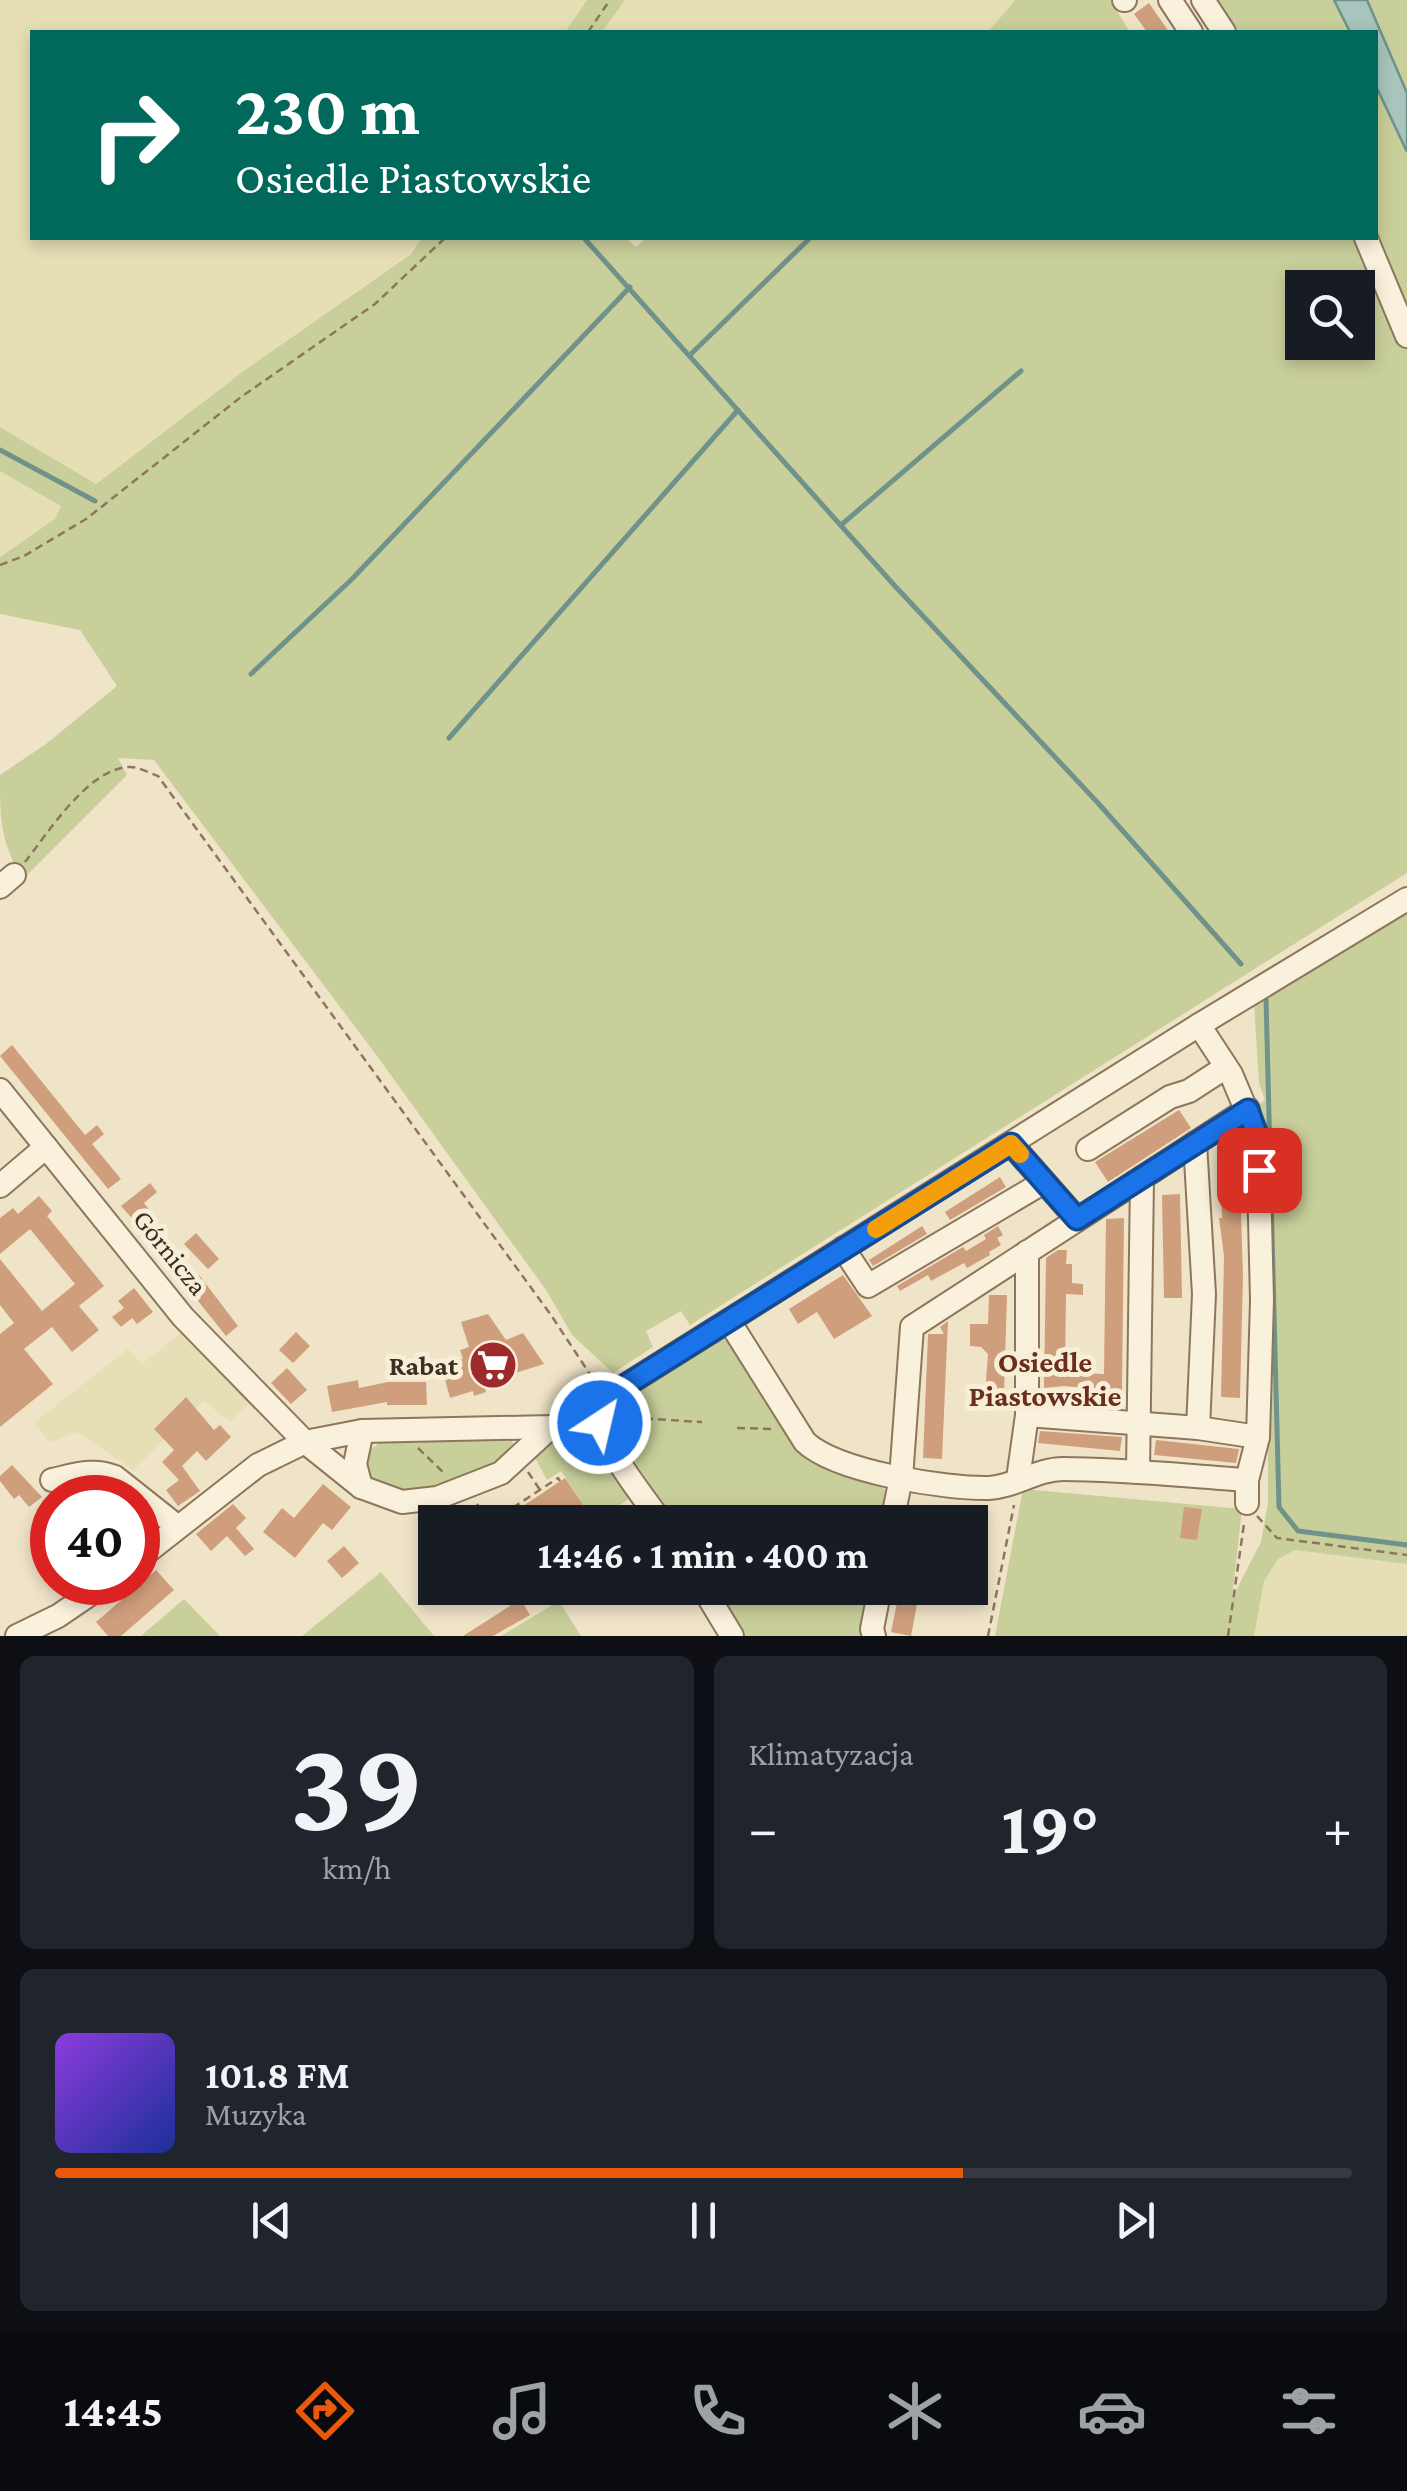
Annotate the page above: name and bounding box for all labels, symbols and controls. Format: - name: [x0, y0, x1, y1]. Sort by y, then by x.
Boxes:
- icon: right: [70, 70, 200, 200]
- text: 230 m: [235, 71, 420, 149]
- text: Osiedle Piastowskie: [235, 153, 591, 203]
- map controls: [1285, 270, 1375, 360]
- button: search: [1285, 270, 1375, 360]
- pin: [1217, 1128, 1302, 1213]
- icon: arrive: [1232, 1143, 1287, 1198]
- street label: Górnicza: [127, 1204, 214, 1301]
- supermarket icon: Rabat: [467, 1339, 519, 1391]
- district label: Osiedle Piastowskie: [969, 1345, 1121, 1412]
- place label: Rabat: [389, 1350, 459, 1381]
- position arrow: [548, 1371, 652, 1475]
- speed limit sign: 40: [30, 1475, 160, 1605]
- text: 14:46 · 1 min · 400 m: [538, 1534, 868, 1576]
- text: 39: [290, 1712, 424, 1857]
- text: Klimatyzacja: [749, 1736, 914, 1772]
- text: 19°: [1001, 1786, 1099, 1869]
- text: −: [749, 1798, 778, 1859]
- text: +: [1323, 1798, 1352, 1859]
- text: km/h: [322, 1850, 391, 1886]
- text: 101.8 FM: [205, 2054, 350, 2096]
- text: Muzyka: [205, 2096, 307, 2132]
- icon: previous: [244, 2193, 299, 2248]
- icon: pause: [676, 2193, 731, 2248]
- icon: next: [1108, 2193, 1163, 2248]
- icon: directions: [290, 2376, 360, 2446]
- icon: music: [487, 2376, 557, 2446]
- icon: phone: [683, 2376, 753, 2446]
- icon: climate: [880, 2376, 950, 2446]
- icon: car: [1077, 2376, 1147, 2446]
- icon: filters: [1274, 2376, 1344, 2446]
- text: 14:45: [63, 2386, 163, 2436]

